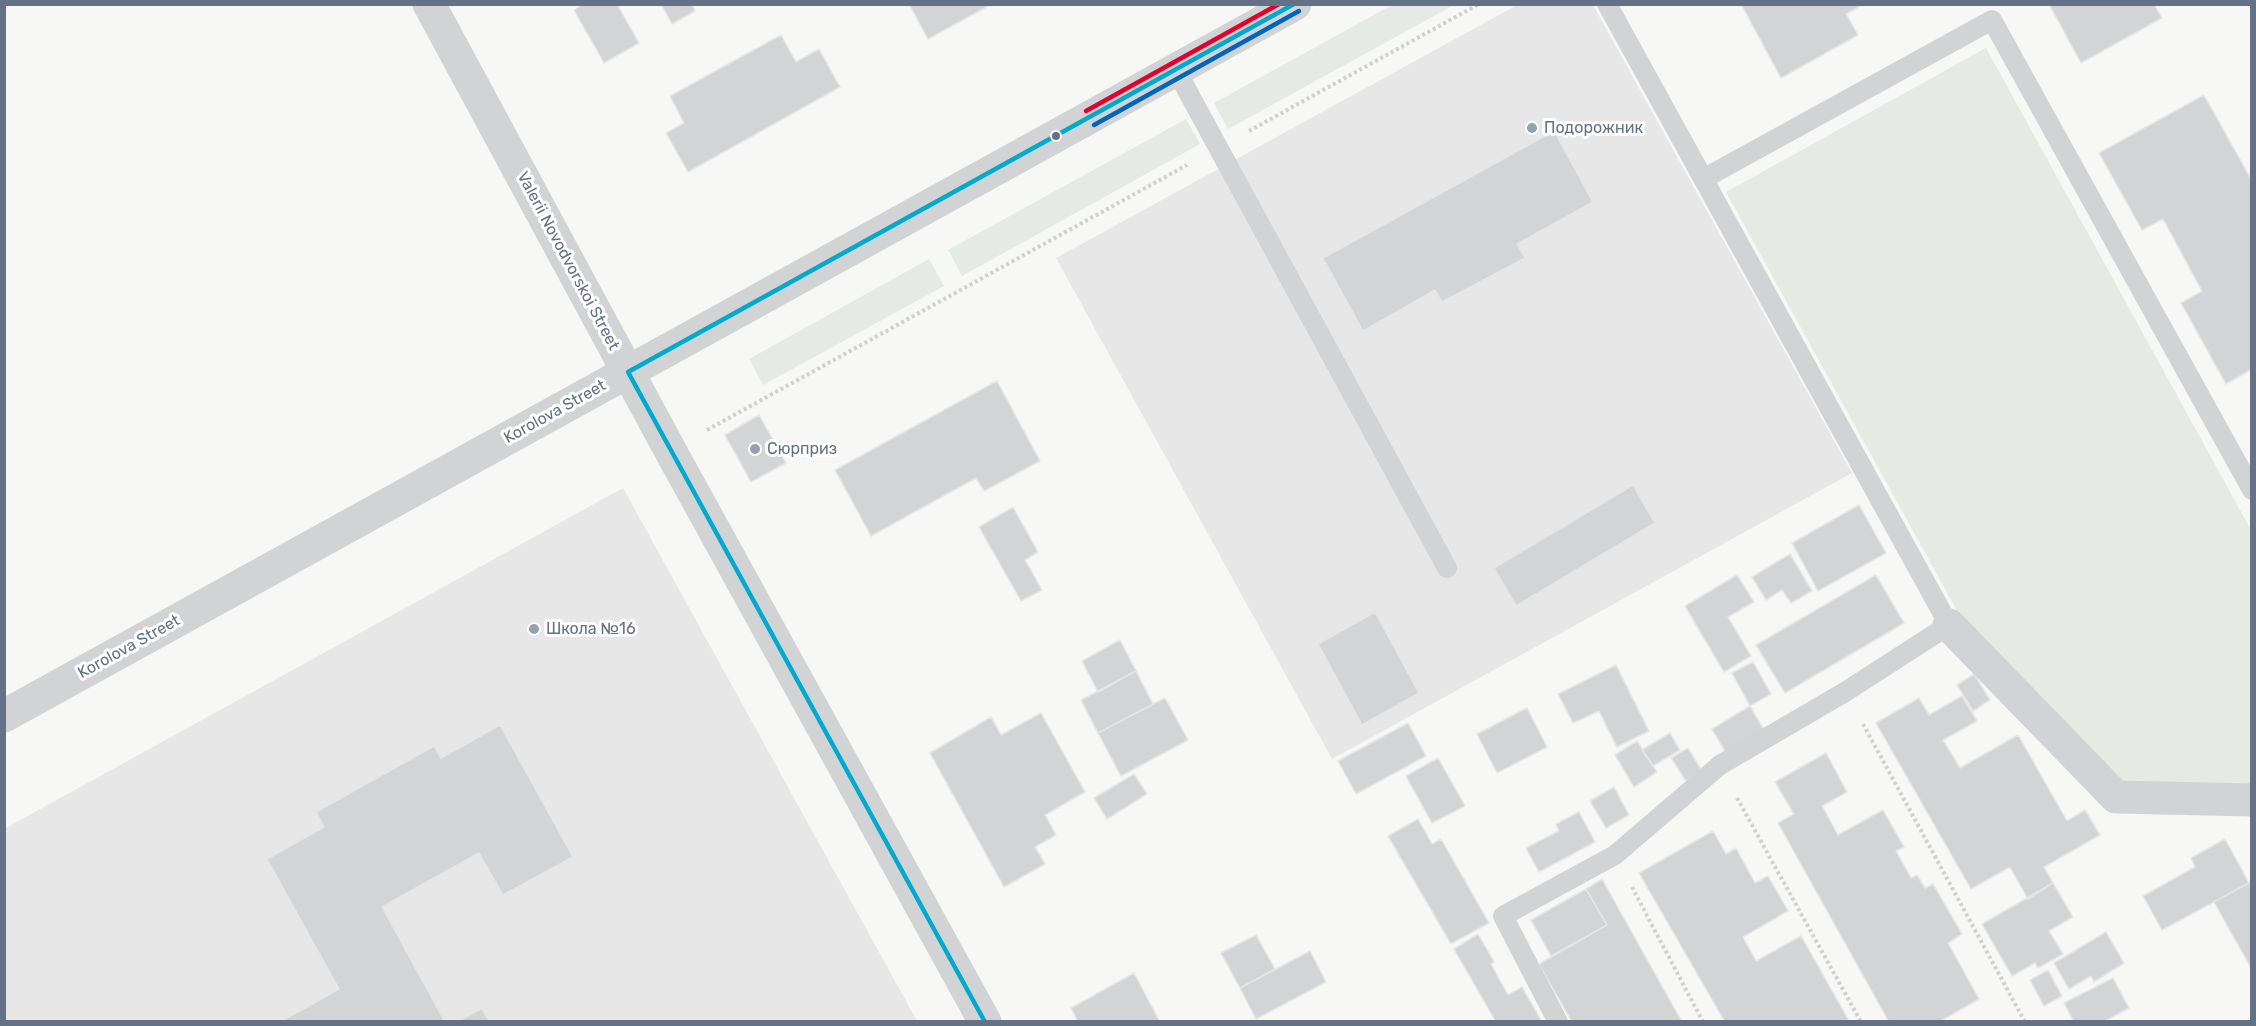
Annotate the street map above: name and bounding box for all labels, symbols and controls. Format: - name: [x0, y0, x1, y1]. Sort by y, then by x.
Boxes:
- place label: Подорожник: [1544, 118, 1643, 138]
- marker: Подорожник: [1525, 121, 1539, 135]
- unlabelled marker: [1050, 130, 1062, 142]
- street label: Valerii Novodvorskoi Street: [513, 168, 623, 354]
- street label: Korolova Street: [501, 376, 609, 448]
- place label: Сюрприз: [767, 439, 837, 459]
- marker: Сюрприз: [748, 442, 762, 456]
- street label: Korolova Street: [75, 611, 183, 683]
- place label: Школа №16: [546, 619, 636, 639]
- marker: Школа №16: [527, 622, 541, 636]

